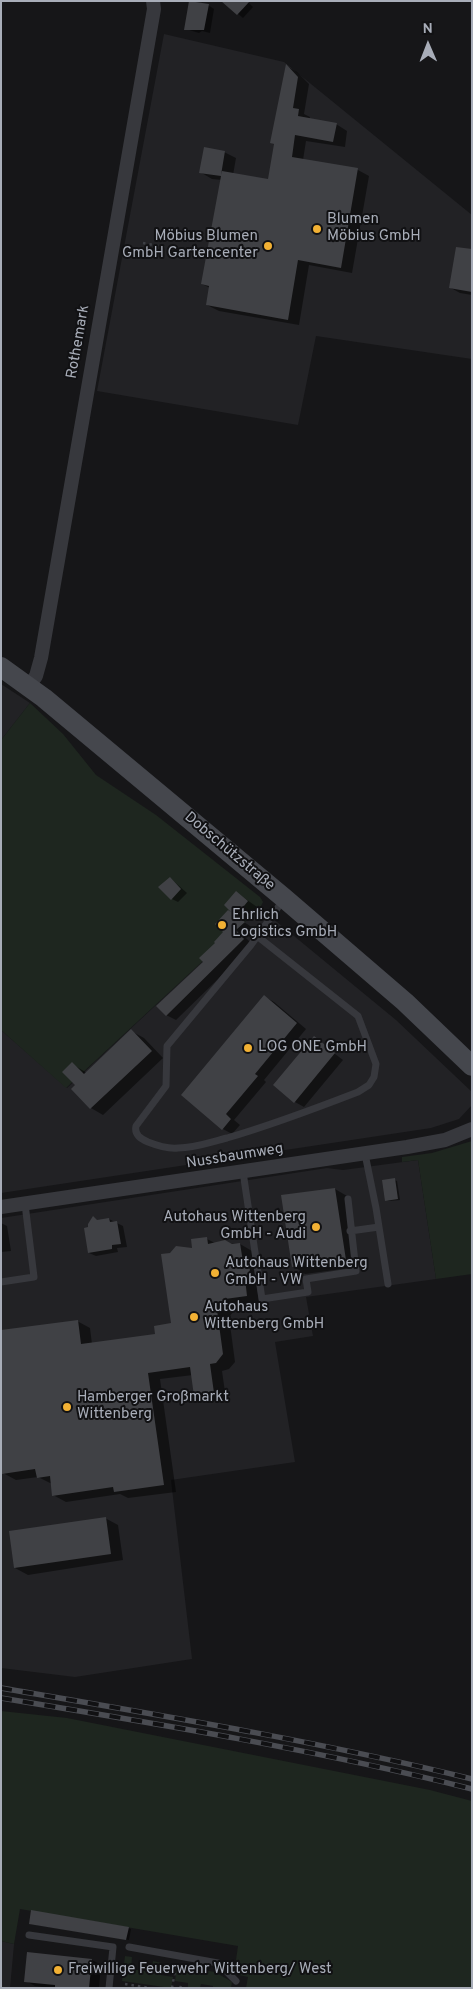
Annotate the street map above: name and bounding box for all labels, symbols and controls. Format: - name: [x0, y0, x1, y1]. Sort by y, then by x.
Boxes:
- north arrow: [403, 20, 453, 70]
- text: N: [423, 21, 433, 38]
- place label: Blumen Möbius GmbH: [327, 211, 421, 246]
- marker: Blumen Möbius GmbH: [311, 223, 323, 235]
- place label: Möbius Blumen GmbH Gartencenter: [122, 228, 258, 263]
- marker: Möbius Blumen GmbH Gartencenter: [262, 240, 274, 252]
- street label: Rothemark: [64, 304, 94, 380]
- street label: Dobschützstraße: [180, 809, 278, 895]
- place label: Ehrlich Logistics GmbH: [232, 907, 337, 942]
- marker: Ehrlich Logistics GmbH: [216, 919, 228, 931]
- place label: LOG ONE GmbH: [258, 1039, 367, 1057]
- marker: LOG ONE GmbH: [242, 1042, 254, 1054]
- street label: Nussbaumweg: [185, 1140, 285, 1174]
- place label: Autohaus Wittenberg GmbH - Audi: [163, 1209, 306, 1244]
- marker: Autohaus Wittenberg GmbH - Audi: [310, 1221, 322, 1233]
- place label: Autohaus Wittenberg GmbH - VW: [225, 1255, 368, 1290]
- marker: Autohaus Wittenberg GmbH - VW: [209, 1267, 221, 1279]
- place label: Autohaus Wittenberg GmbH: [204, 1299, 324, 1334]
- marker: Autohaus Wittenberg GmbH: [188, 1311, 200, 1323]
- place label: Hamberger Großmarkt Wittenberg: [77, 1389, 229, 1424]
- marker: Hamberger Großmarkt Wittenberg: [61, 1401, 73, 1413]
- place label: Freiwillige Feuerwehr Wittenberg/ West: [68, 1961, 332, 1979]
- marker: Freiwillige Feuerwehr Wittenberg/ West: [52, 1964, 64, 1976]

